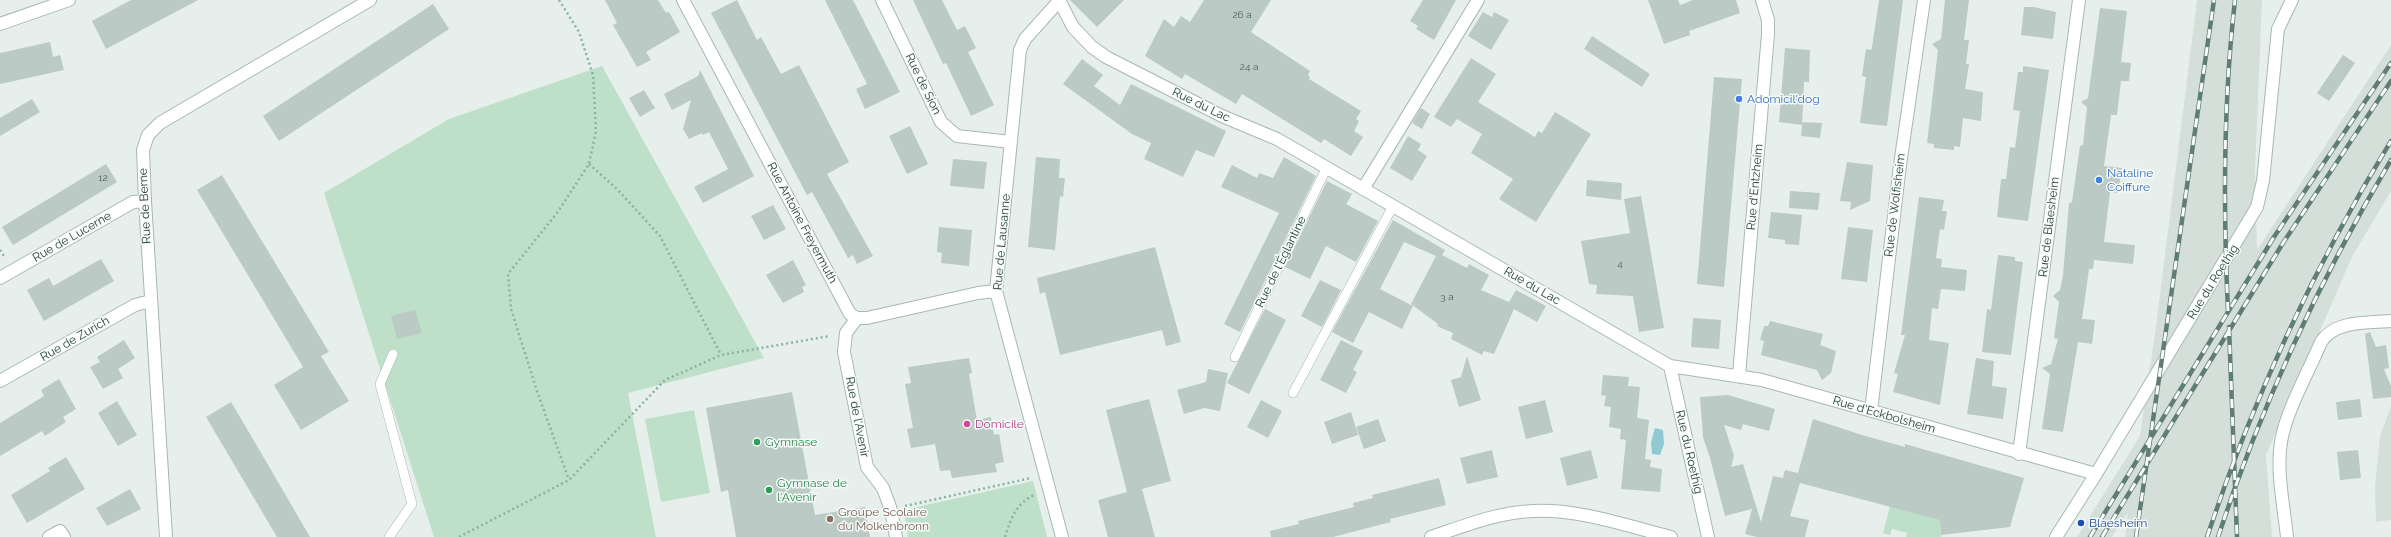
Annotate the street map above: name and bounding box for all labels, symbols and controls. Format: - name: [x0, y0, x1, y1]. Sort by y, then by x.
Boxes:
- house number: 26 a: [1232, 9, 1252, 21]
- street label: Rue de Sion: [902, 51, 944, 117]
- house number: 24 a: [1240, 61, 1258, 73]
- street label: Rue du Lac: [1170, 85, 1232, 125]
- place label: Adomicil'dog: [1747, 92, 1820, 106]
- marker: Adomicil'dog: [1734, 94, 1744, 104]
- street label: Rue d'Entzheim: [1744, 143, 1766, 231]
- street label: Rue de Wolfisheim: [1882, 152, 1908, 258]
- street label: Rue Antoine Freyermuth: [764, 160, 840, 286]
- place label: Nataline Coiffure: [2107, 166, 2153, 194]
- street label: Rue de Berne: [136, 168, 154, 244]
- house number: 12: [98, 172, 108, 184]
- marker: Nataline Coiffure: [2094, 175, 2104, 185]
- street label: Rue de Blaesheim: [2036, 176, 2062, 278]
- street label: Rue de Lausanne: [991, 193, 1013, 291]
- street label: Rue de Lucerne: [30, 209, 114, 265]
- street label: Rue de l'Églantine: [1253, 214, 1309, 310]
- street label: Rue du Roethig: [2184, 242, 2242, 322]
- house number: 4: [1617, 258, 1623, 270]
- street label: Rue du Lac: [1501, 264, 1563, 308]
- house number: 3 a: [1440, 291, 1454, 303]
- street label: Rue de Zurich: [38, 313, 112, 365]
- street label: Rue de l'Avenir: [842, 375, 872, 459]
- street label: Rue d'Eckbolsheim: [1831, 393, 1937, 437]
- street label: Rue du Roethig: [1672, 409, 1706, 495]
- place label: Domicile: [975, 417, 1024, 431]
- marker: Domicile: [962, 419, 972, 429]
- place label: Gymnase: [765, 435, 817, 449]
- marker: Gymnase: [752, 437, 762, 447]
- place label: Gymnase de l'Avenir: [777, 476, 847, 504]
- marker: Gymnase de l'Avenir: [764, 485, 774, 495]
- place label: Groupe Scolaire du Molkenbronn: [838, 505, 929, 533]
- marker: Groupe Scolaire du Molkenbronn: [825, 514, 835, 524]
- place label: Blaesheim: [2089, 516, 2147, 530]
- marker: Blaesheim: [2076, 518, 2086, 528]

